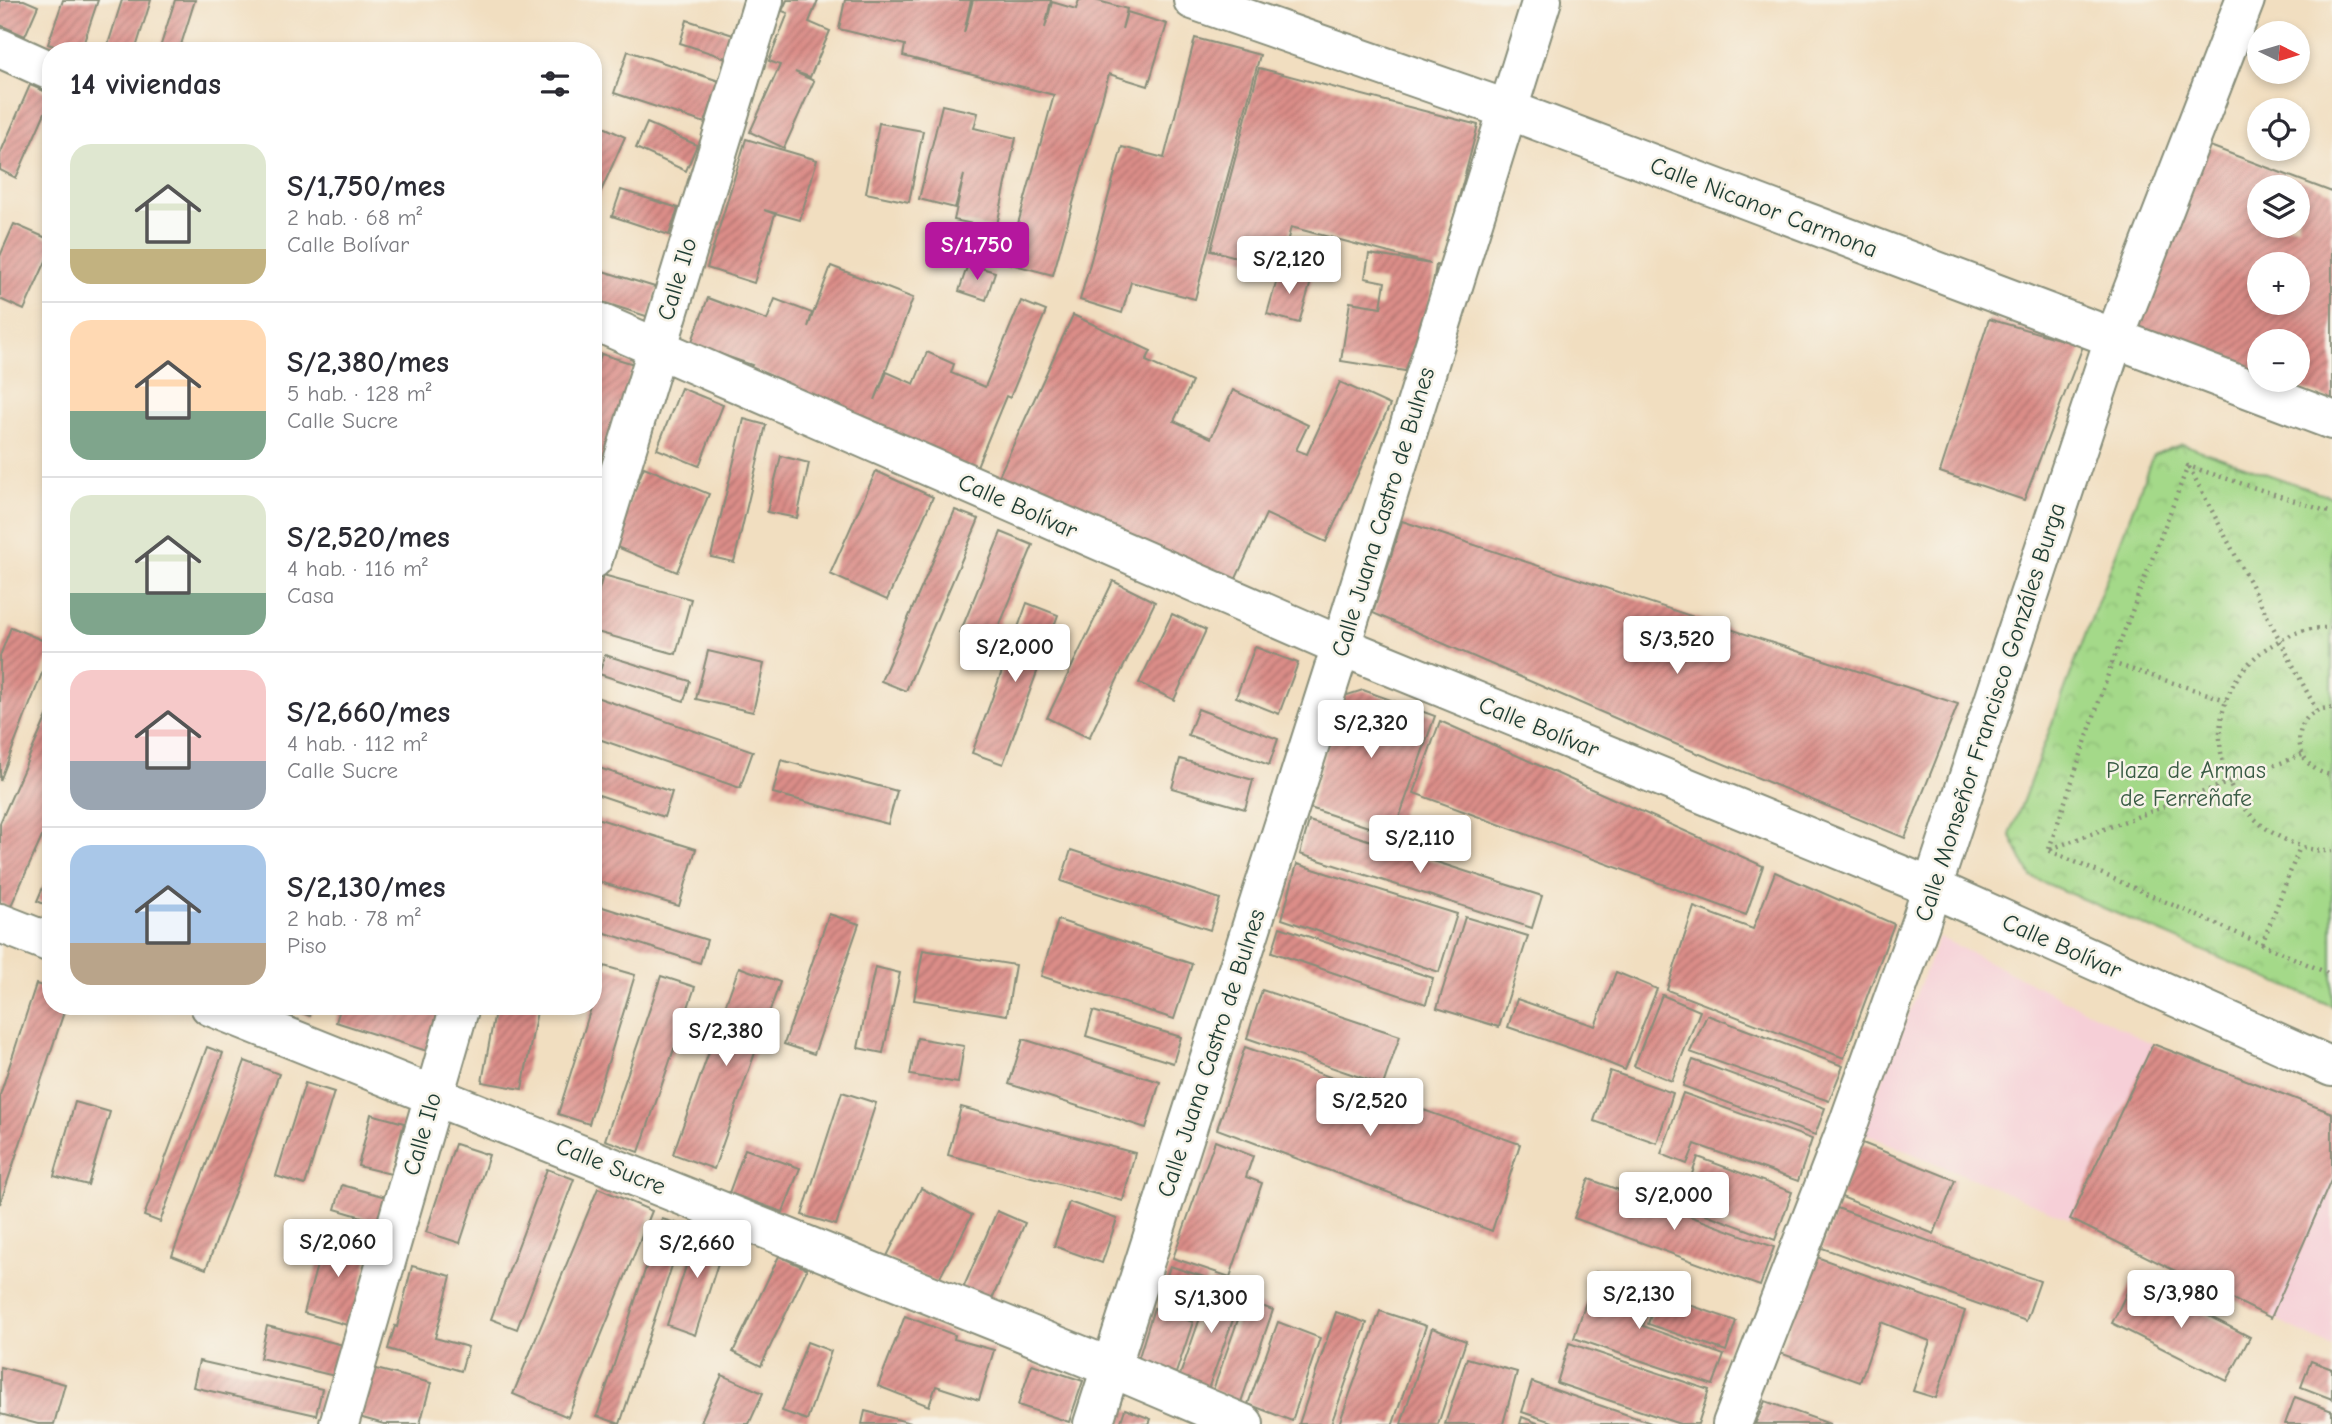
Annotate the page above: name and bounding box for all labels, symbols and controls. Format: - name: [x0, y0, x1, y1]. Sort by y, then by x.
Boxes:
- north arrow: [2247, 21, 2310, 84]
- map controls: [2247, 21, 2310, 392]
- icon: filters: [536, 65, 574, 103]
- text: 14 viviendas: [70, 67, 221, 102]
- button: locate: [2247, 98, 2310, 161]
- street label: Calle Nicanor Carmona: [1646, 151, 1882, 263]
- text: S/1,750/mes: [287, 169, 445, 204]
- icon: home: [126, 172, 210, 256]
- button: layers: [2247, 175, 2310, 238]
- text: 2 hab. · 68 m²: [287, 204, 422, 231]
- pin: S/1,750: [912, 222, 1042, 282]
- text: Calle Bolívar: [287, 231, 409, 258]
- text: S/1,750: [941, 231, 1013, 258]
- street label: Calle Ilo: [651, 234, 703, 324]
- pin: S/2,120: [1224, 236, 1354, 296]
- text: S/2,120: [1253, 245, 1325, 272]
- button: +: [2247, 252, 2310, 315]
- button: −: [2247, 329, 2310, 392]
- text: S/2,380/mes: [287, 345, 449, 380]
- icon: home: [126, 348, 210, 432]
- street label: Calle Juana Castro de Bulnes: [1326, 364, 1440, 660]
- text: 5 hab. · 128 m²: [287, 380, 431, 407]
- text: Calle Sucre: [287, 407, 398, 434]
- street label: Calle Bolívar: [954, 467, 1082, 545]
- street label: Calle Monseñor Francisco Gonzáles Burga: [1909, 499, 2071, 925]
- text: S/2,520/mes: [287, 520, 450, 555]
- icon: home: [126, 523, 210, 607]
- text: 4 hab. · 116 m²: [287, 555, 428, 582]
- text: Casa: [287, 582, 334, 609]
- pin: S/3,520: [1612, 616, 1742, 676]
- pin: S/2,000: [950, 624, 1080, 684]
- text: S/3,520: [1639, 625, 1715, 652]
- text: S/2,000: [976, 633, 1054, 660]
- street label: Calle Bolívar: [1475, 690, 1604, 764]
- text: S/2,660/mes: [287, 695, 450, 730]
- icon: home: [126, 698, 210, 782]
- pin: S/2,320: [1306, 700, 1436, 760]
- text: S/2,320: [1334, 709, 1408, 736]
- text: 4 hab. · 112 m²: [287, 730, 427, 757]
- park label: Plaza de Armas de Ferreñafe: [2106, 756, 2266, 812]
- text: Calle Sucre: [287, 757, 398, 784]
- pin: S/2,110: [1355, 816, 1485, 875]
- text: S/2,110: [1385, 824, 1455, 851]
- text: S/2,130/mes: [287, 870, 445, 905]
- icon: home: [126, 873, 210, 957]
- text: 2 hab. · 78 m²: [287, 905, 421, 932]
- street label: Calle Juana Castro de Bulnes: [1151, 905, 1271, 1201]
- street label: Calle Bolívar: [1998, 907, 2126, 985]
- text: Piso: [287, 932, 327, 959]
- pin: S/2,380: [661, 1009, 791, 1068]
- text: S/2,380: [689, 1017, 763, 1044]
- pin: S/2,520: [1305, 1078, 1435, 1138]
- text: S/2,520: [1332, 1087, 1408, 1114]
- street label: Calle Ilo: [397, 1089, 447, 1179]
- street label: Calle Sucre: [552, 1131, 670, 1201]
- pin: S/2,000: [1609, 1172, 1739, 1232]
- text: S/2,000: [1635, 1181, 1713, 1208]
- pin: S/2,060: [273, 1220, 403, 1279]
- pin: S/2,660: [632, 1220, 762, 1280]
- text: S/2,060: [300, 1228, 376, 1255]
- text: S/2,660: [659, 1229, 735, 1256]
- pin: S/3,980: [2116, 1270, 2246, 1330]
- pin: S/2,130: [1574, 1272, 1704, 1331]
- pin: S/1,300: [1146, 1276, 1276, 1335]
- text: S/3,980: [2143, 1279, 2219, 1306]
- text: S/2,130: [1603, 1280, 1675, 1307]
- text: S/1,300: [1174, 1284, 1248, 1311]

